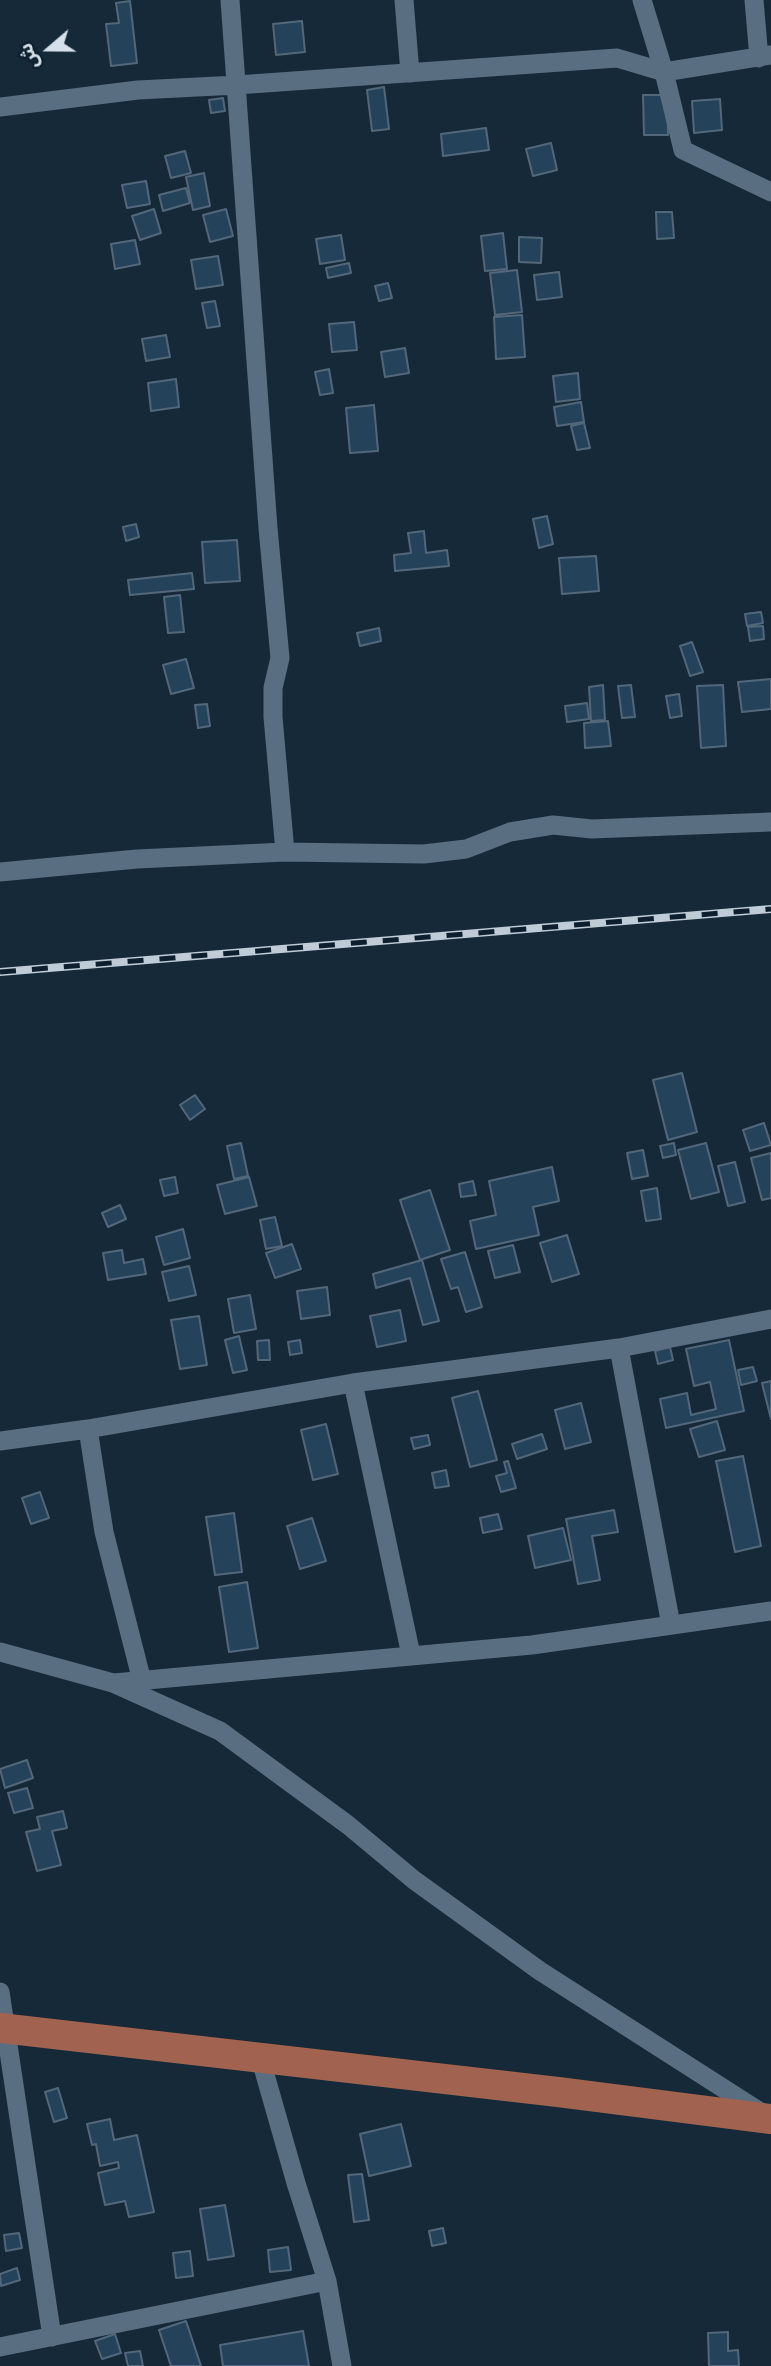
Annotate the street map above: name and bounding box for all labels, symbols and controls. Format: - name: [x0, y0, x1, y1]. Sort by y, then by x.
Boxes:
- north arrow: [14, 14, 84, 84]
- text: ش: [14, 40, 44, 73]

